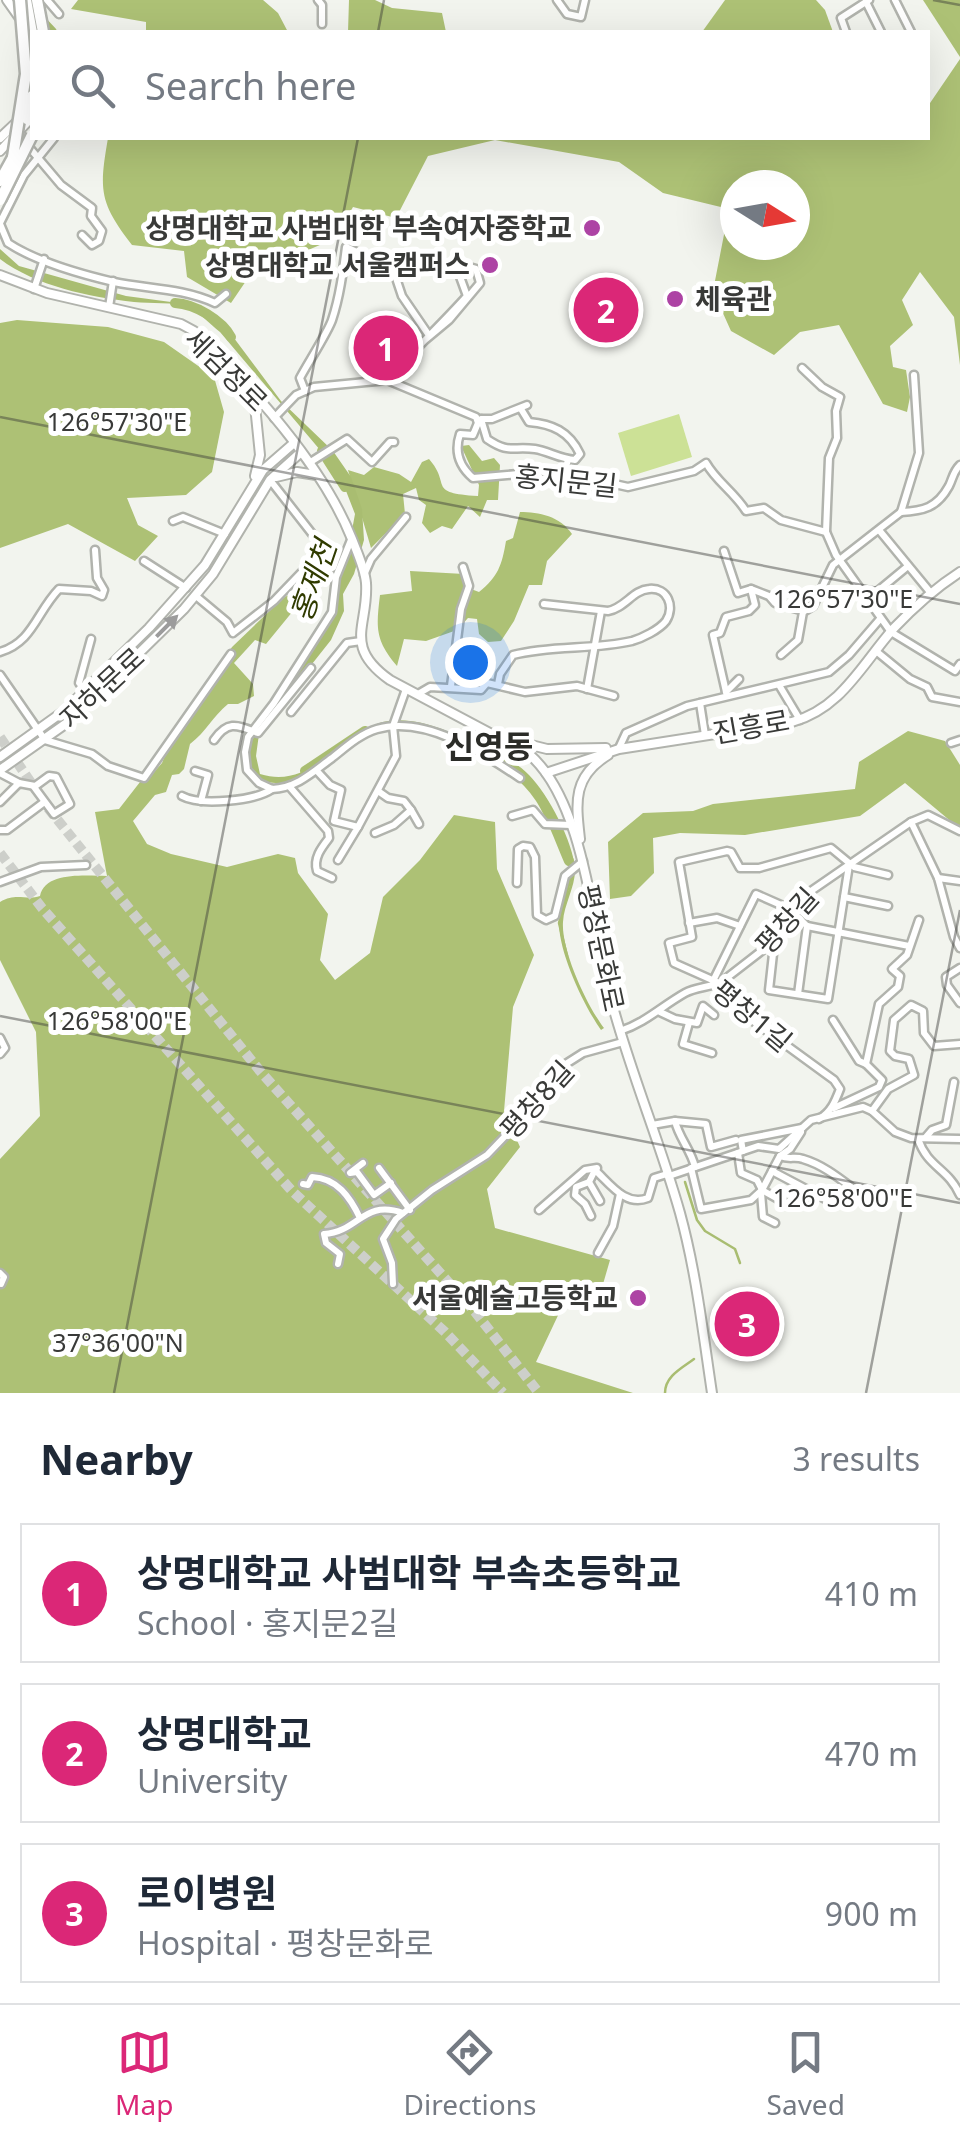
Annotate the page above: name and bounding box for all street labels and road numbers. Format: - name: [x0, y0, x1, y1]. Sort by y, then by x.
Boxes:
- street label: 세검정로: [177, 319, 277, 419]
- street label: 홍지문길: [513, 456, 619, 504]
- street label: 자하문로: [51, 638, 152, 736]
- street label: 진흥로: [709, 701, 792, 751]
- street label: 평창길: [746, 879, 826, 962]
- street label: 평창문화로: [570, 881, 634, 1015]
- street label: 평창1길: [705, 971, 801, 1060]
- street label: 평창8길: [491, 1052, 582, 1147]

